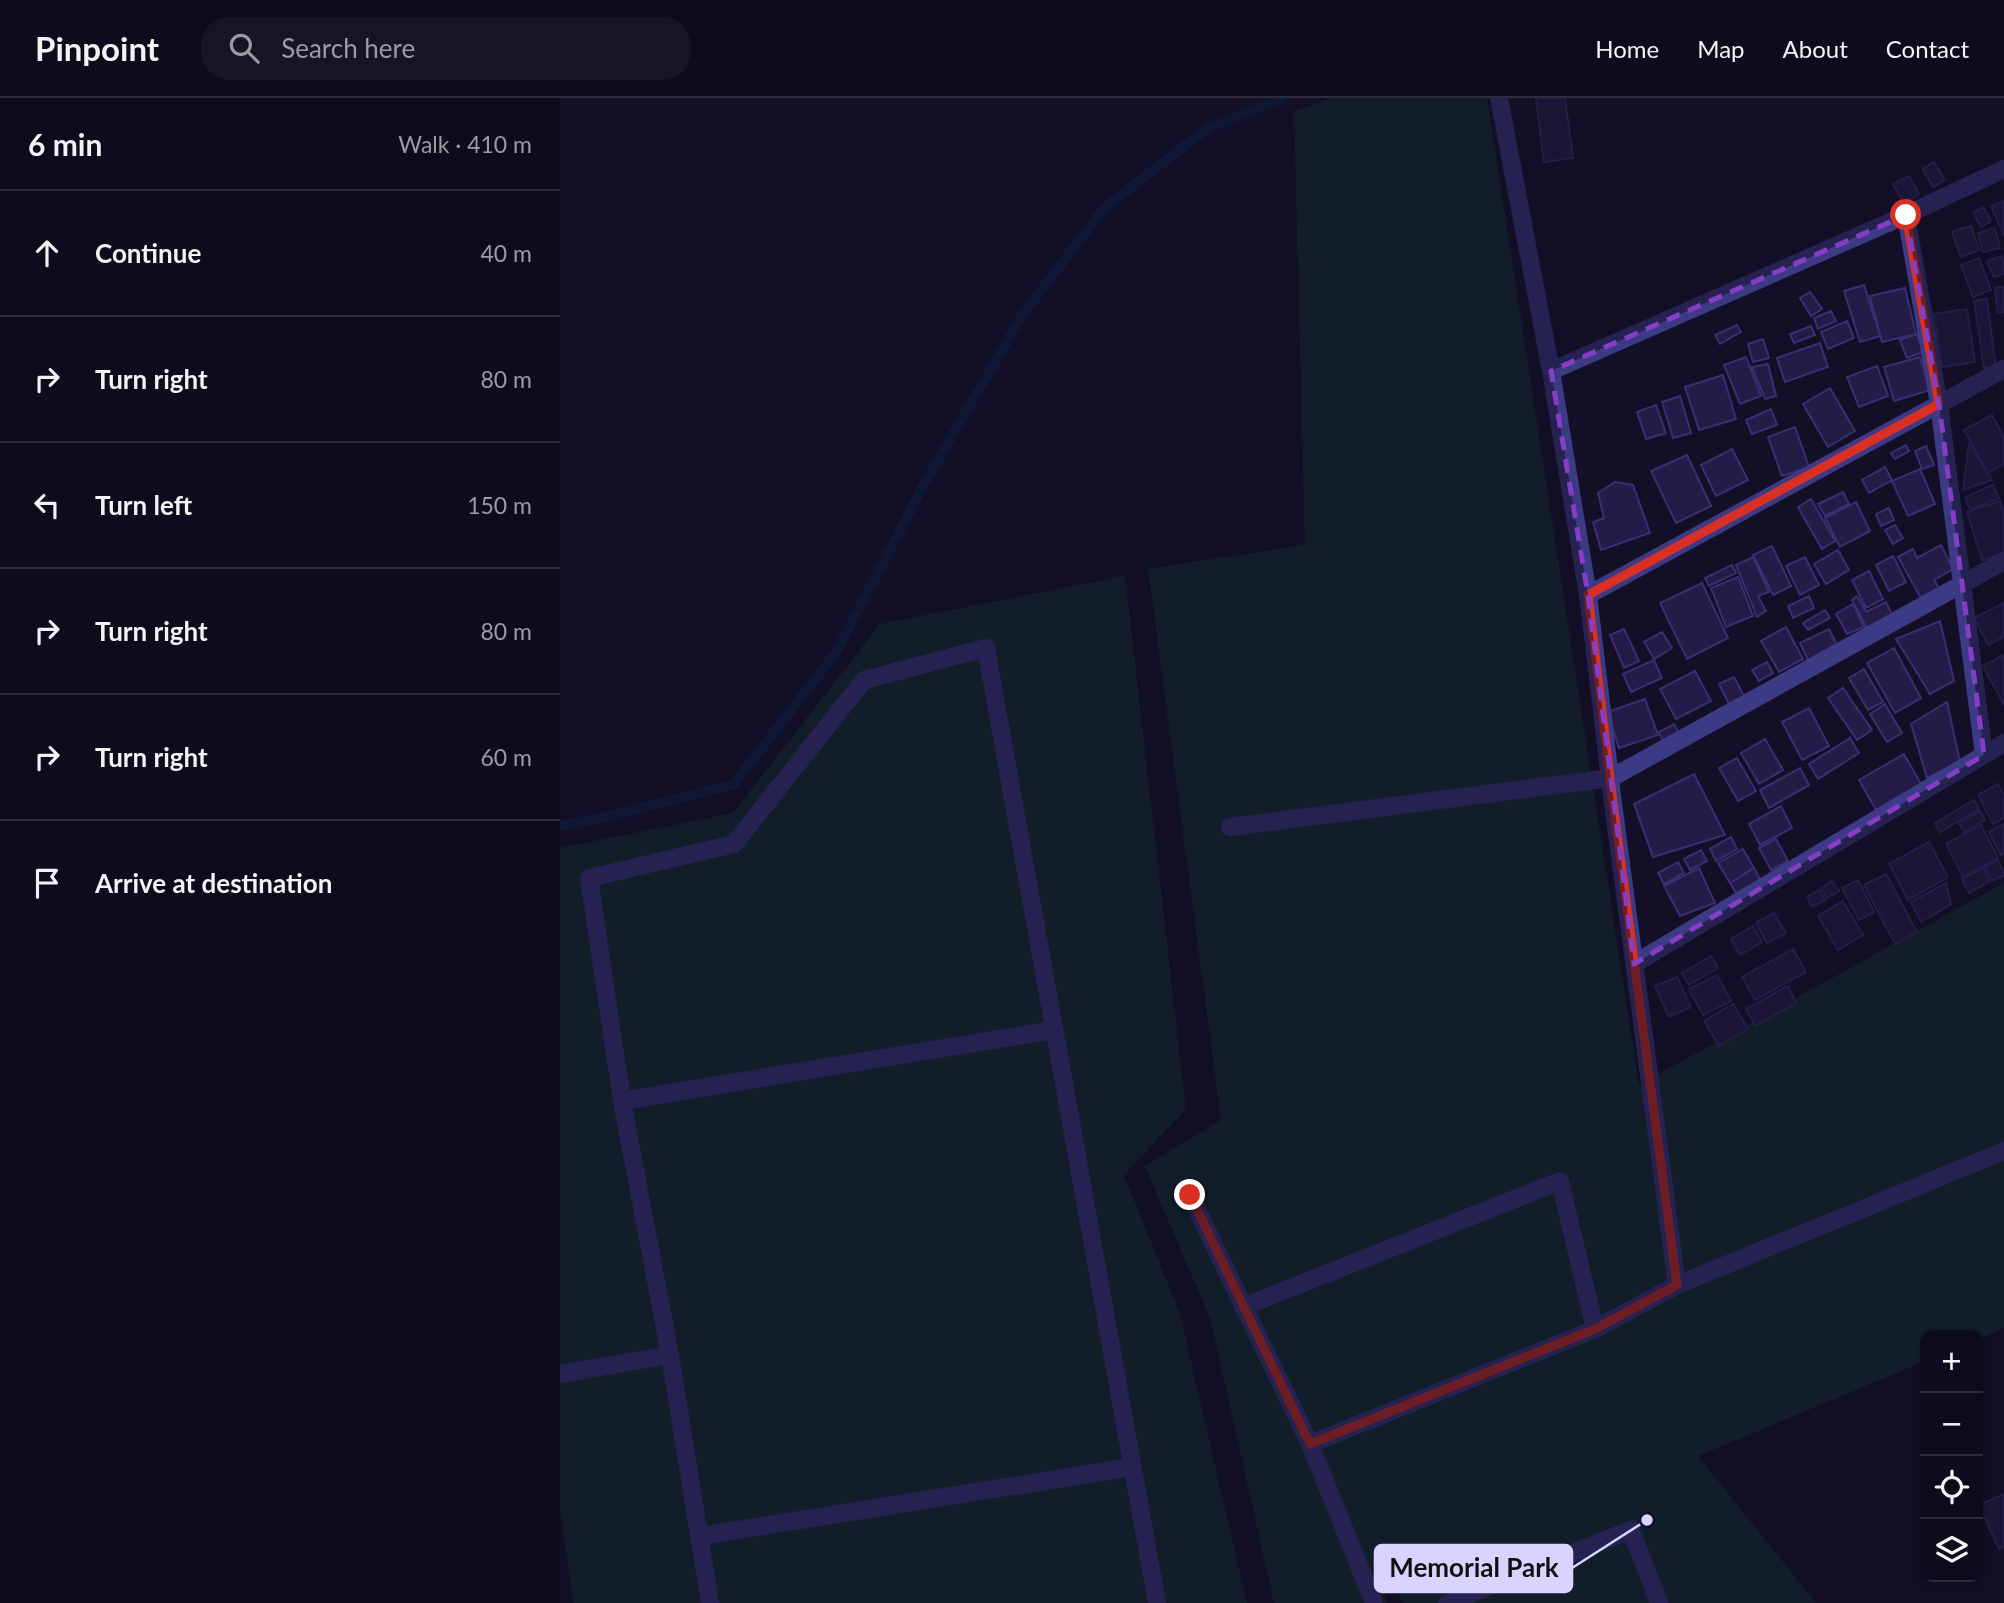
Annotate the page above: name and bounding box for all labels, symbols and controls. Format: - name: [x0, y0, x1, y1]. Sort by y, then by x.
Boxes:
- search box: [201, 17, 691, 80]
- text: Pinpoint: [35, 28, 159, 68]
- icon: search: [225, 29, 263, 67]
- text: Search here: [281, 32, 415, 64]
- text: Home: [1595, 34, 1659, 63]
- text: Map: [1697, 34, 1745, 63]
- text: About: [1783, 34, 1848, 63]
- text: Contact: [1886, 34, 1969, 63]
- text: 6 min: [28, 126, 102, 162]
- text: Walk · 410 m: [398, 130, 532, 158]
- route start: [1890, 199, 1921, 230]
- icon: ahead: [28, 234, 66, 272]
- text: Continue: [95, 237, 201, 269]
- text: 40 m: [481, 239, 532, 267]
- icon: right: [28, 360, 66, 398]
- text: Turn right: [95, 363, 208, 395]
- text: 80 m: [481, 365, 532, 393]
- icon: left: [28, 486, 66, 524]
- text: Turn left: [95, 489, 192, 521]
- text: 150 m: [467, 491, 532, 519]
- icon: right: [28, 612, 66, 650]
- text: Turn right: [95, 615, 208, 647]
- text: 80 m: [481, 617, 532, 645]
- icon: right: [28, 738, 66, 776]
- text: Turn right: [95, 741, 208, 773]
- text: 60 m: [481, 743, 532, 771]
- icon: arrive: [28, 864, 66, 902]
- text: Arrive at destination: [95, 867, 332, 899]
- route end: [1174, 1179, 1205, 1210]
- map controls: [1920, 1330, 1983, 1582]
- button: +: [1920, 1330, 1983, 1393]
- button: −: [1920, 1393, 1983, 1456]
- button: locate: [1920, 1456, 1983, 1519]
- button: layers: [1920, 1519, 1983, 1582]
- callout: Memorial Park: [1375, 1545, 1572, 1592]
- text: Memorial Park: [1389, 1551, 1559, 1583]

